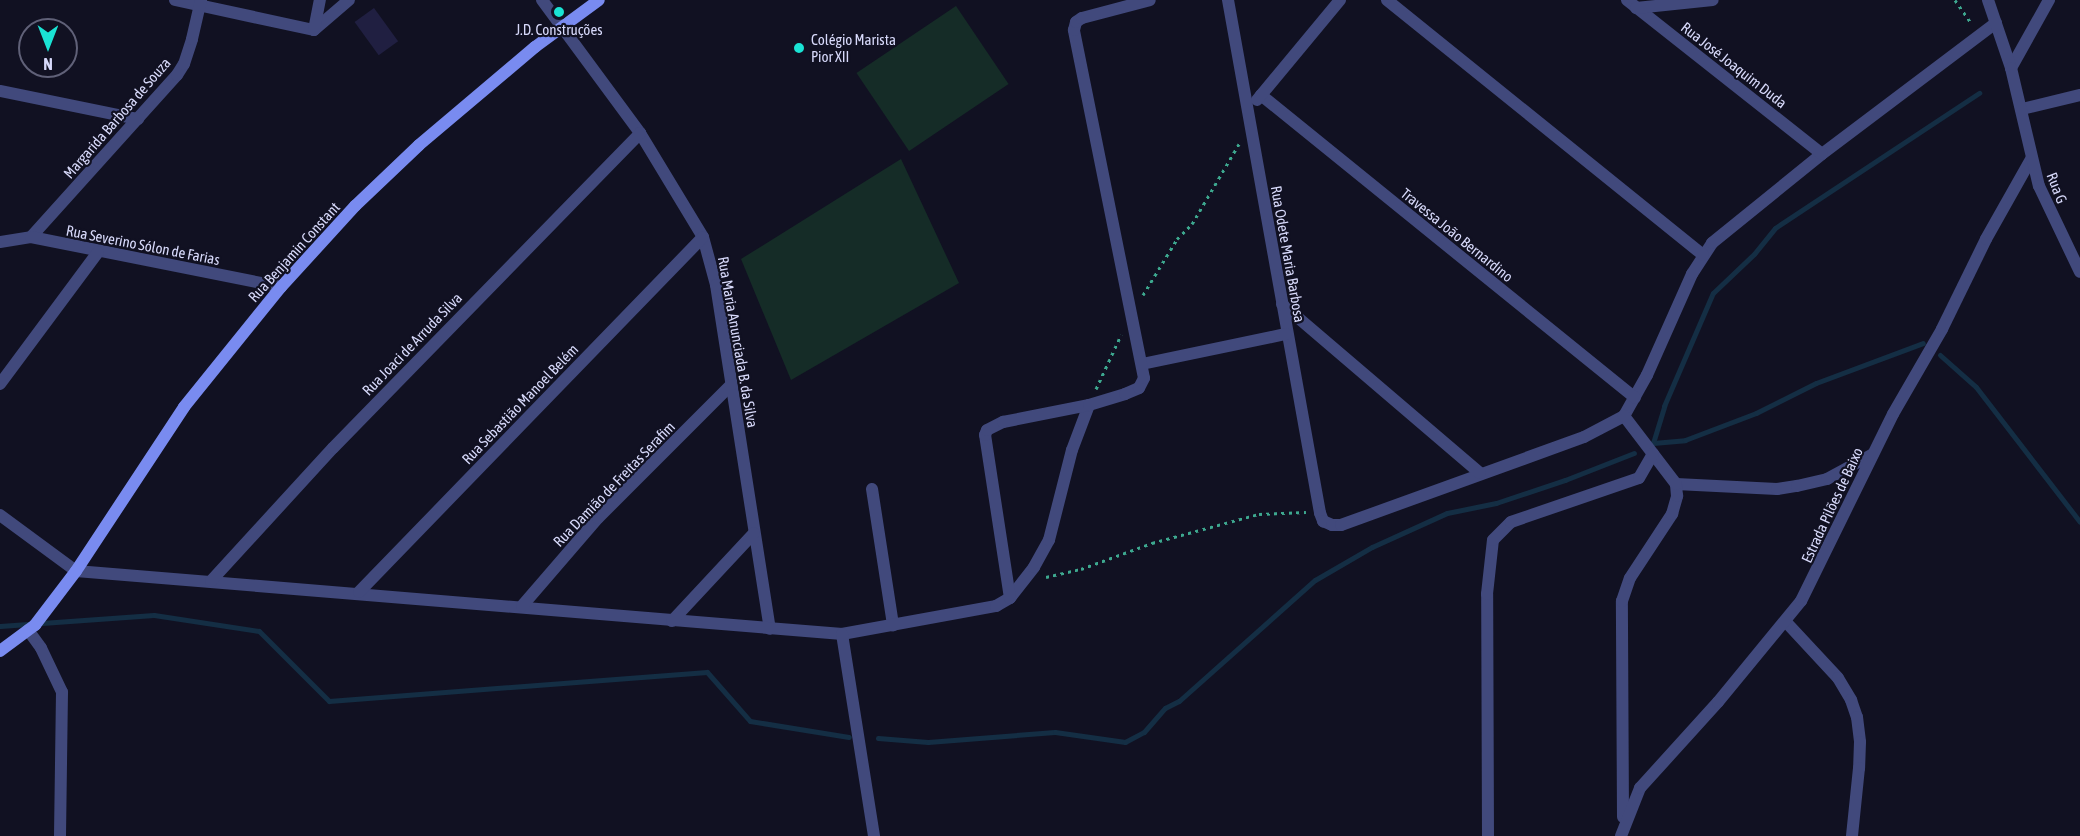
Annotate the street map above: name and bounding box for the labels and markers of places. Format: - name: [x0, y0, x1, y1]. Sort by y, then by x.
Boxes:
- marker: J.D. Construções: [552, 5, 566, 19]
- place label: J.D. Construções: [515, 21, 603, 39]
- place label: Colégio Marista Pior XII: [811, 30, 896, 65]
- marker: Colégio Marista Pior XII: [792, 41, 806, 55]

